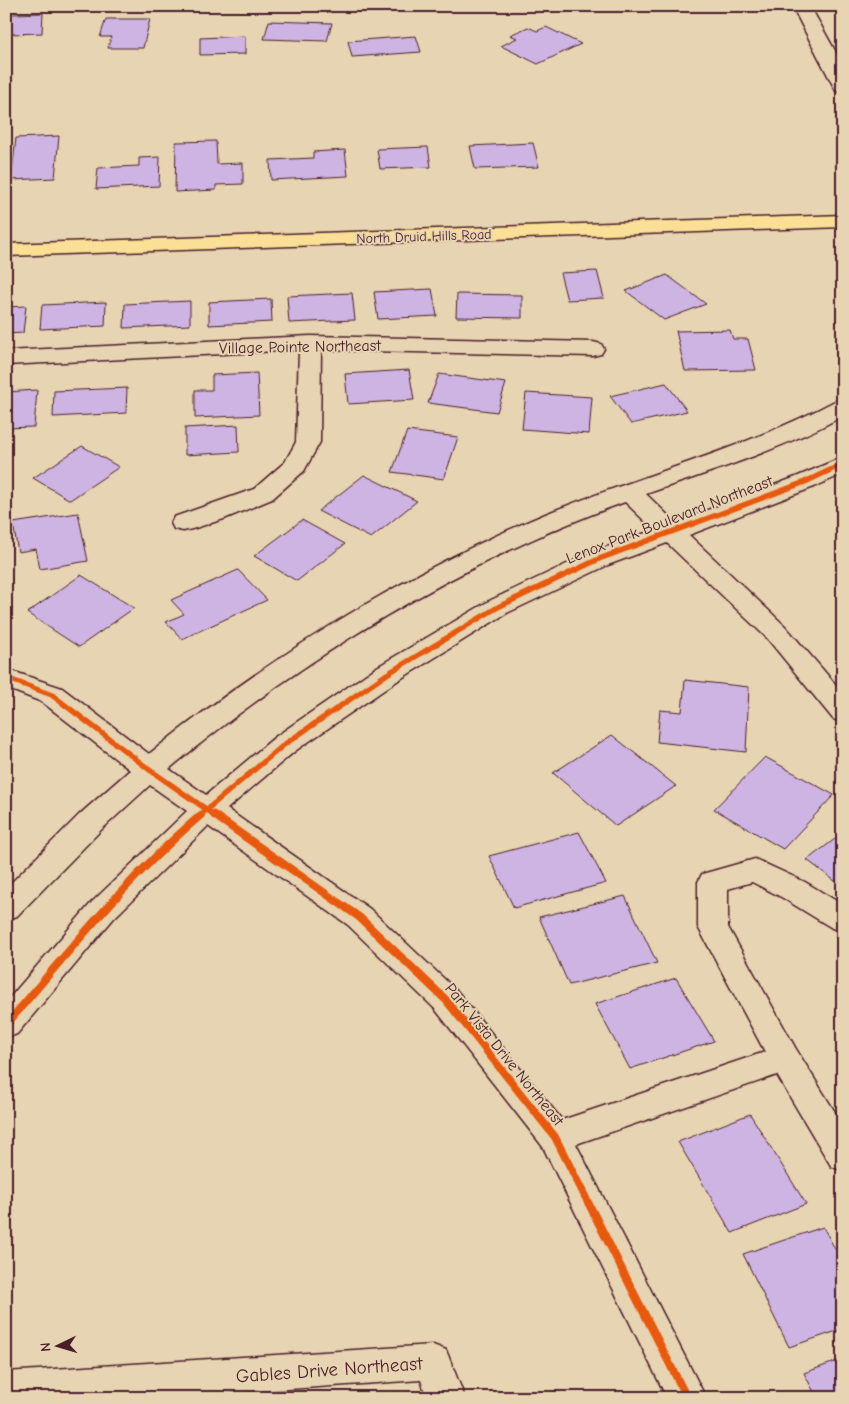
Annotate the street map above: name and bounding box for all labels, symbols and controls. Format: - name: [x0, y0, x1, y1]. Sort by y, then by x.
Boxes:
- street label: North Druid Hills Road: [356, 226, 492, 247]
- street label: Village Pointe Northeast: [219, 337, 382, 357]
- street label: Lenox Park Boulevard Northeast: [563, 472, 776, 568]
- street label: Park Vista Drive Northeast: [441, 980, 568, 1130]
- north arrow: [32, 1322, 82, 1372]
- text: N: [37, 1342, 54, 1352]
- street label: Gables Drive Northeast: [235, 1352, 424, 1387]

